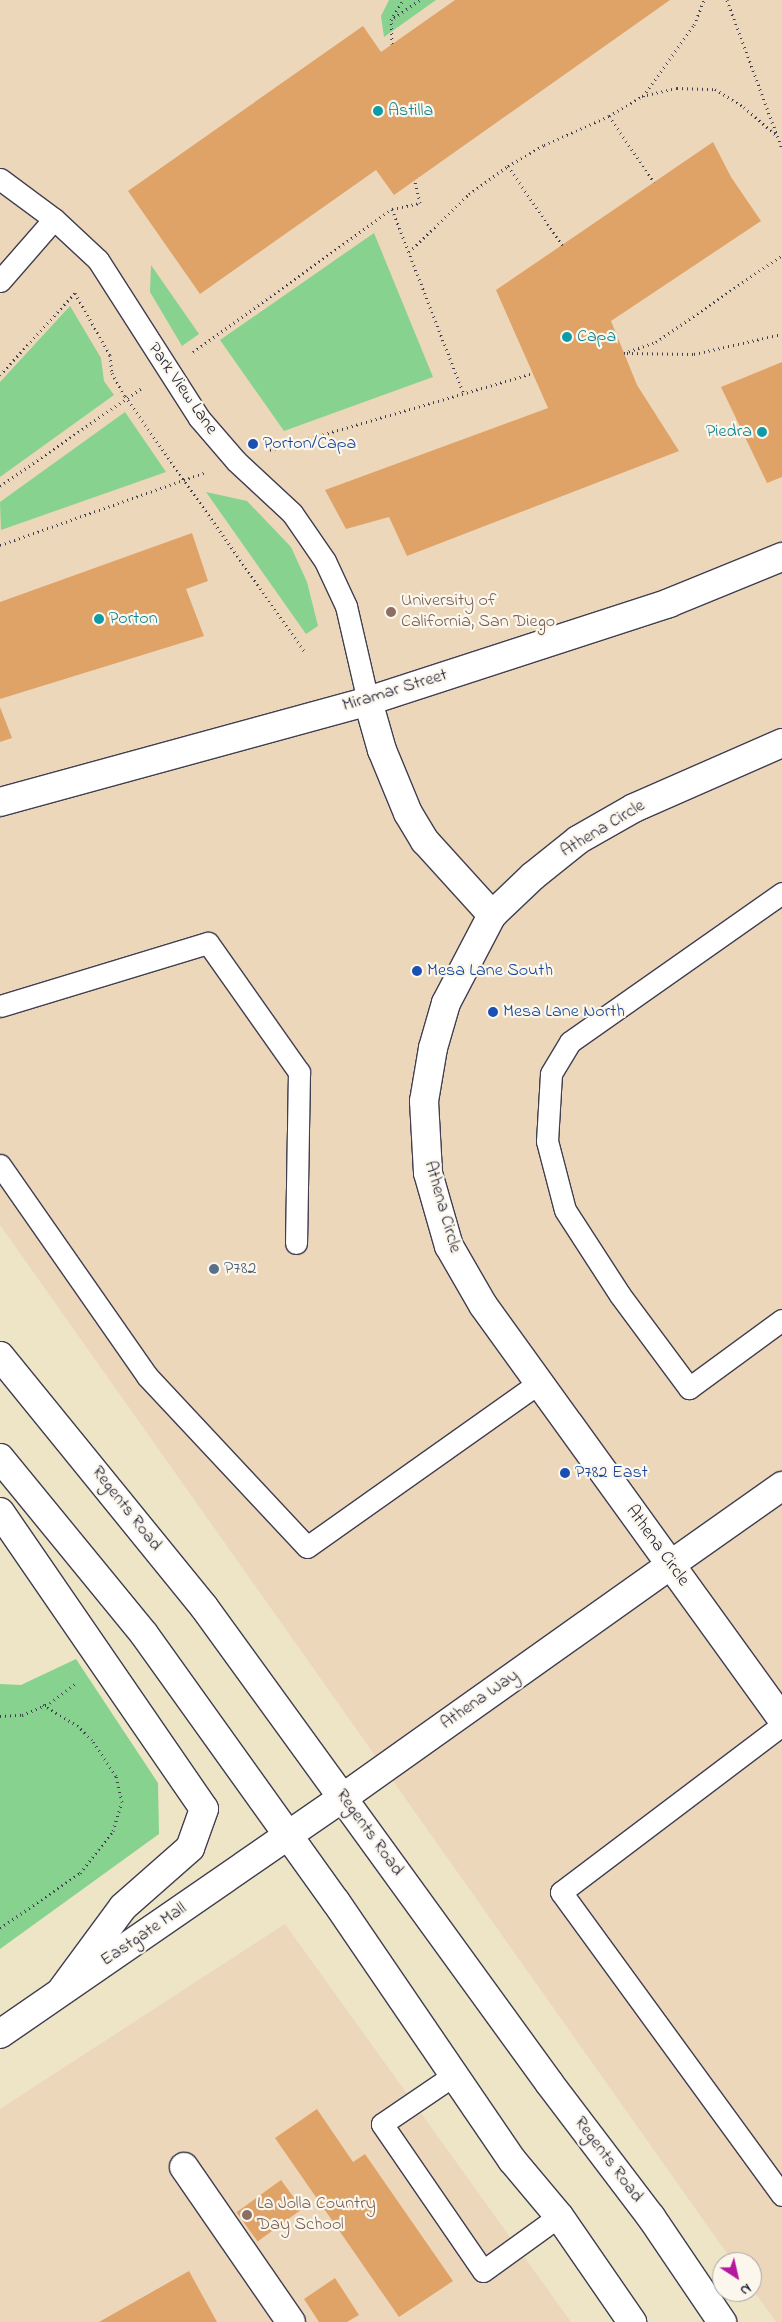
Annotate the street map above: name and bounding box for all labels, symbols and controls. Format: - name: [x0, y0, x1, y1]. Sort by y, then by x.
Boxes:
- place label: Astilla: [388, 100, 433, 122]
- marker: Astilla: [372, 105, 384, 117]
- place label: Capa: [577, 326, 616, 348]
- marker: Capa: [561, 331, 573, 343]
- street label: Park View Lane: [142, 339, 222, 439]
- place label: Piedra: [706, 421, 752, 443]
- marker: Piedra: [756, 426, 768, 438]
- place label: Porton/Capa: [263, 433, 356, 455]
- marker: Porton/Capa: [247, 438, 259, 450]
- place label: University of California, San Diego: [401, 591, 555, 634]
- marker: University of California, San Diego: [385, 606, 397, 618]
- place label: Porton: [109, 608, 158, 630]
- marker: Porton: [93, 613, 105, 625]
- street label: Miramar Street: [340, 665, 450, 717]
- street label: Athena Circle: [557, 795, 649, 863]
- place label: Mesa Lane South: [427, 960, 553, 982]
- marker: Mesa Lane South: [411, 965, 423, 977]
- place label: Mesa Lane North: [503, 1001, 625, 1023]
- marker: Mesa Lane North: [487, 1006, 499, 1018]
- street label: Athena Circle: [419, 1159, 465, 1255]
- place label: P782: [224, 1258, 256, 1280]
- marker: P782: [208, 1263, 220, 1275]
- street label: Regents Road: [86, 1462, 166, 1556]
- place label: P782 East: [575, 1462, 648, 1484]
- marker: P782 East: [559, 1467, 571, 1479]
- street label: Athena Circle: [620, 1501, 694, 1591]
- street label: Athena Way: [437, 1665, 523, 1735]
- street label: Regents Road: [330, 1785, 408, 1881]
- street label: Eastgate Mall: [97, 1898, 191, 1972]
- street label: Regents Road: [569, 2113, 647, 2207]
- place label: La Jolla Country Day School: [257, 2194, 376, 2236]
- marker: La Jolla Country Day School: [241, 2209, 253, 2221]
- north arrow: [712, 2252, 762, 2302]
- text: N: [735, 2278, 755, 2300]

